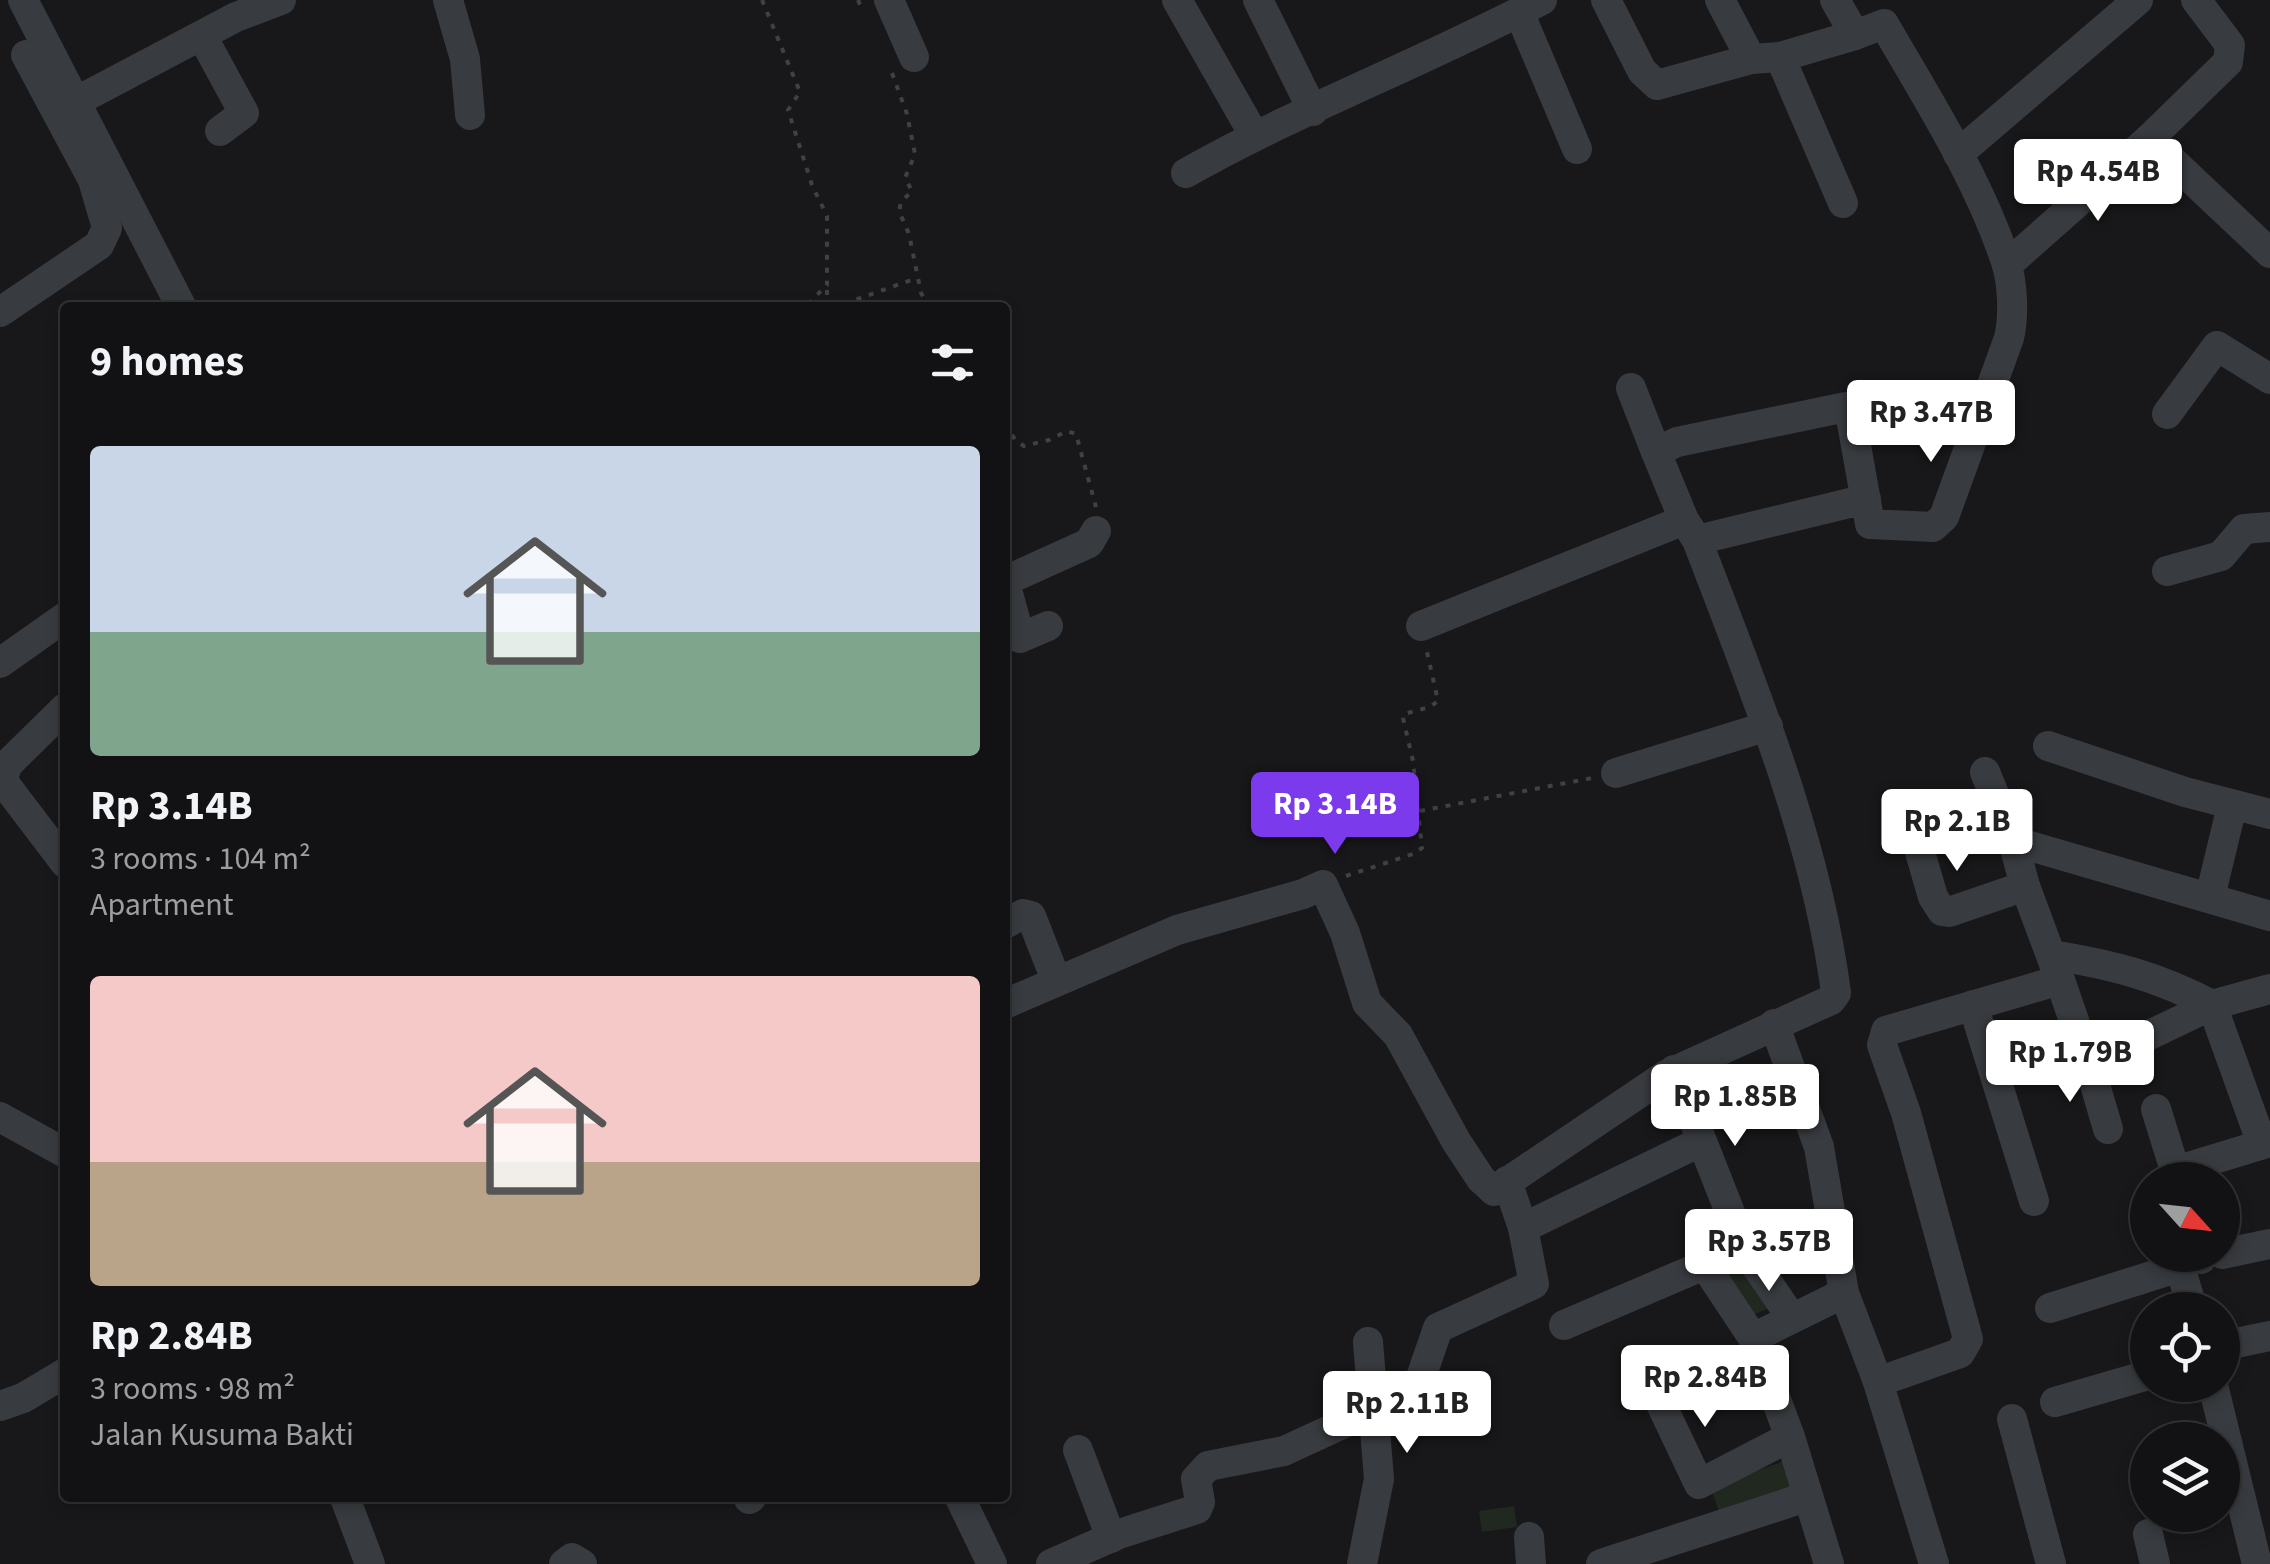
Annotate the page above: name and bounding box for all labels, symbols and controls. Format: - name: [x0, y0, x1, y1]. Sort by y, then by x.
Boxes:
- pin: Rp 4.54B: [1995, 139, 2201, 224]
- text: Rp 4.54B: [2036, 148, 2160, 194]
- text: 9 homes: [90, 332, 244, 392]
- icon: filters: [925, 335, 980, 390]
- pin: Rp 3.47B: [1828, 380, 2034, 465]
- text: Rp 3.47B: [1869, 389, 1993, 435]
- icon: home: [445, 511, 625, 691]
- pin: Rp 3.14B: [1232, 772, 1438, 857]
- text: Rp 3.14B: [90, 776, 253, 836]
- text: Rp 3.14B: [1273, 781, 1397, 827]
- pin: Rp 2.1B: [1865, 789, 2049, 874]
- text: Rp 2.1B: [1903, 798, 2011, 844]
- text: 3 rooms · 104 m²: [90, 836, 311, 882]
- text: Apartment: [90, 882, 233, 928]
- pin: Rp 1.79B: [1967, 1020, 2173, 1105]
- text: Rp 1.79B: [2008, 1029, 2132, 1075]
- icon: home: [445, 1041, 625, 1221]
- pin: Rp 1.85B: [1632, 1064, 1838, 1149]
- text: Rp 1.85B: [1673, 1073, 1797, 1119]
- north arrow: [2130, 1162, 2240, 1272]
- map controls: [2130, 1162, 2240, 1532]
- pin: Rp 3.57B: [1666, 1209, 1872, 1294]
- text: Rp 3.57B: [1707, 1218, 1831, 1264]
- button: locate: [2130, 1292, 2240, 1402]
- text: Rp 2.84B: [90, 1306, 253, 1366]
- pin: Rp 2.84B: [1602, 1345, 1808, 1430]
- text: Rp 2.84B: [1643, 1354, 1767, 1400]
- text: 3 rooms · 98 m²: [90, 1366, 295, 1412]
- pin: Rp 2.11B: [1304, 1371, 1510, 1456]
- text: Rp 2.11B: [1345, 1380, 1469, 1426]
- text: Jalan Kusuma Bakti: [90, 1412, 354, 1458]
- button: layers: [2130, 1422, 2240, 1532]

